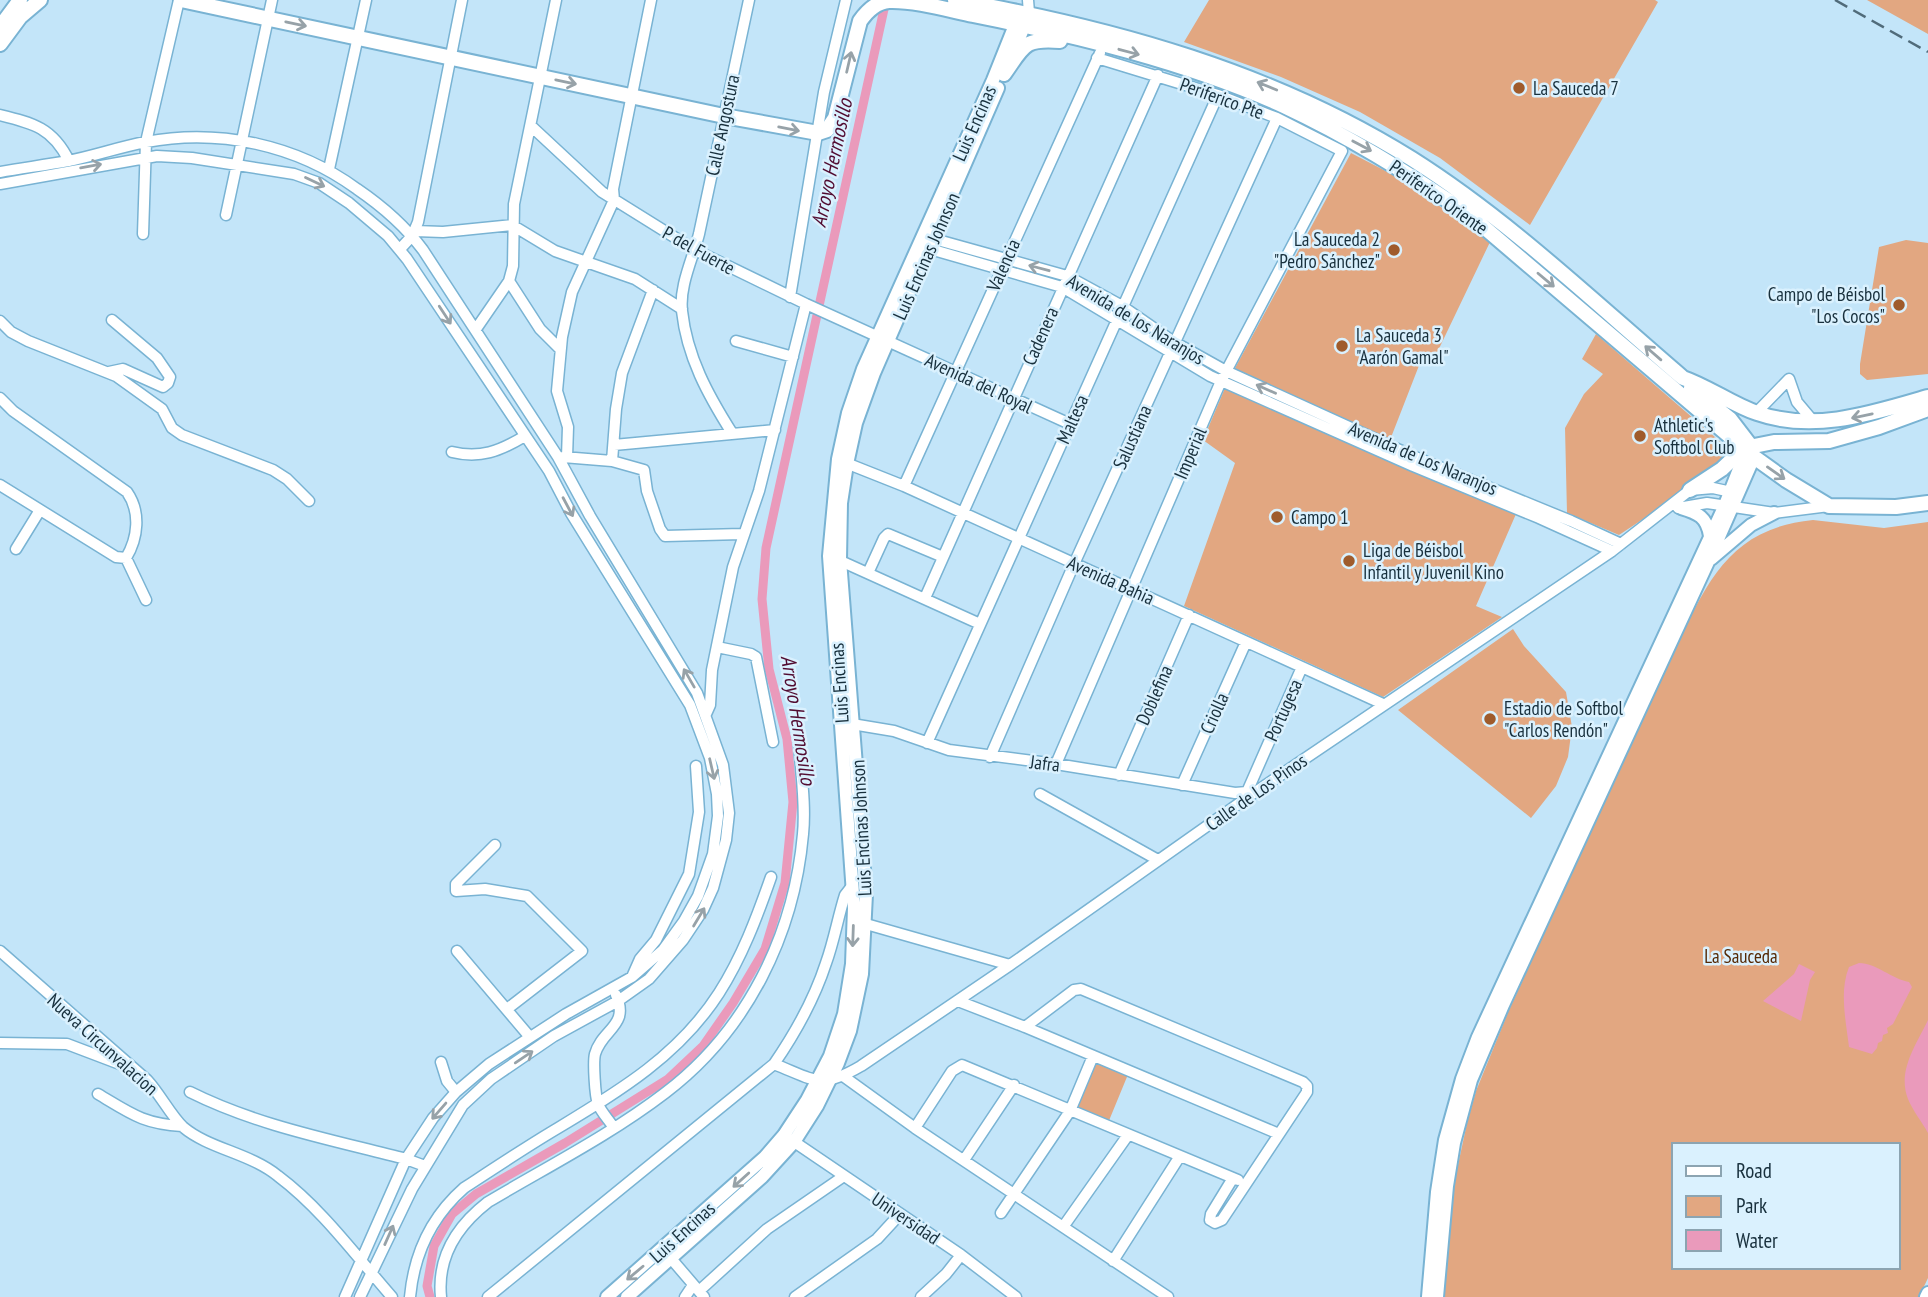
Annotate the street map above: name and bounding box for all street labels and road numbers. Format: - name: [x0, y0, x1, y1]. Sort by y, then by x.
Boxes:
- street label: Calle Angostura: [700, 72, 744, 178]
- street label: Periferico Pte: [1177, 72, 1267, 124]
- street label: Luis Encinas: [947, 81, 1001, 165]
- street label: Periferico Oriente: [1385, 154, 1493, 240]
- street label: Luis Encinas Johnson: [887, 189, 965, 323]
- street label: P del Fuerte: [659, 220, 740, 280]
- street label: Valencia: [980, 235, 1025, 296]
- street label: Avenida de los Naranjos: [1063, 268, 1209, 370]
- street label: Cadenera: [1017, 303, 1063, 369]
- street label: Avenida del Royal: [921, 348, 1037, 419]
- street label: Maltesa: [1051, 391, 1093, 447]
- street label: Salustiana: [1107, 401, 1157, 473]
- street label: Avenida de Los Naranjos: [1345, 416, 1501, 500]
- street label: Imperial: [1168, 423, 1212, 483]
- street label: Avenida Bahia: [1064, 550, 1158, 610]
- street label: Luis Encinas: [824, 642, 854, 724]
- street label: Doblefina: [1130, 661, 1178, 729]
- street label: Portugesa: [1259, 675, 1307, 745]
- street label: Criolla: [1194, 689, 1234, 737]
- street label: Calle de Los Pinos: [1201, 748, 1311, 836]
- street label: Jafra: [1028, 749, 1061, 777]
- street label: Luis Encinas Johnson: [845, 759, 877, 897]
- street label: Nueva Circunvalacion: [43, 988, 163, 1100]
- street label: Universidad: [867, 1186, 945, 1250]
- street label: Luis Encinas: [644, 1196, 720, 1268]

